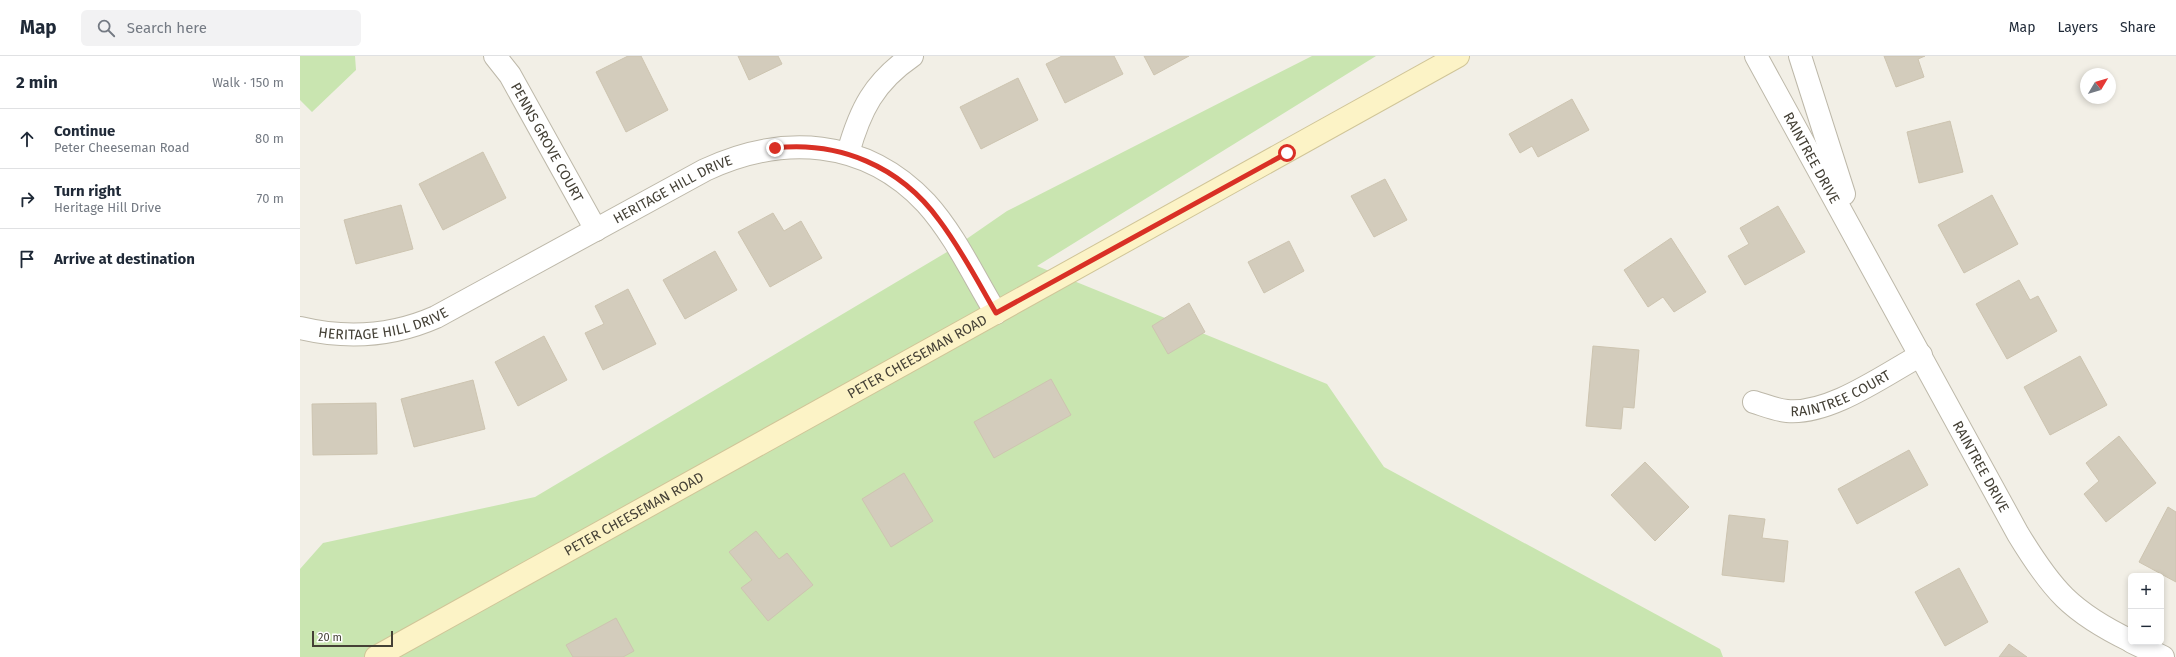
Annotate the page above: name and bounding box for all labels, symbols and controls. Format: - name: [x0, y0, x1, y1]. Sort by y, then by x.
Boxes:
- search box: [81, 10, 361, 46]
- text: Map: [20, 16, 57, 39]
- icon: search: [95, 17, 117, 39]
- text: Search here: [127, 19, 207, 37]
- text: Map: [2009, 19, 2035, 36]
- text: Layers: [2057, 19, 2098, 36]
- text: Share: [2120, 19, 2156, 36]
- north arrow: [2080, 68, 2116, 104]
- text: 2 min: [16, 72, 58, 93]
- text: Walk · 150 m: [212, 75, 284, 90]
- street label: PENNS GROVE COURT: [507, 80, 587, 206]
- street label: RAINTREE DRIVE: [1779, 109, 1843, 207]
- text: Continue: [54, 122, 115, 140]
- icon: ahead: [16, 128, 38, 150]
- text: 80 m: [255, 131, 284, 146]
- route end: [766, 139, 784, 157]
- text: Peter Cheeseman Road: [54, 140, 190, 155]
- route start: [1278, 144, 1296, 162]
- street label: HERITAGE HILL DRIVE: [610, 152, 735, 228]
- text: Turn right: [54, 182, 121, 200]
- icon: right: [16, 188, 38, 210]
- text: 70 m: [257, 191, 284, 206]
- text: Heritage Hill Drive: [54, 200, 161, 215]
- icon: arrive: [16, 248, 38, 270]
- text: Arrive at destination: [54, 250, 195, 268]
- street label: HERITAGE HILL DRIVE: [317, 304, 451, 343]
- street label: PETER CHEESEMAN ROAD: [845, 311, 990, 402]
- street label: RAINTREE COURT: [1790, 366, 1894, 420]
- street label: RAINTREE DRIVE: [1949, 418, 2012, 515]
- street label: PETER CHEESEMAN ROAD: [561, 469, 707, 560]
- map controls: [2128, 573, 2164, 645]
- button: +: [2128, 573, 2164, 609]
- button: −: [2128, 609, 2164, 645]
- scale bar: [312, 629, 393, 648]
- text: 20 m: [318, 631, 342, 644]

